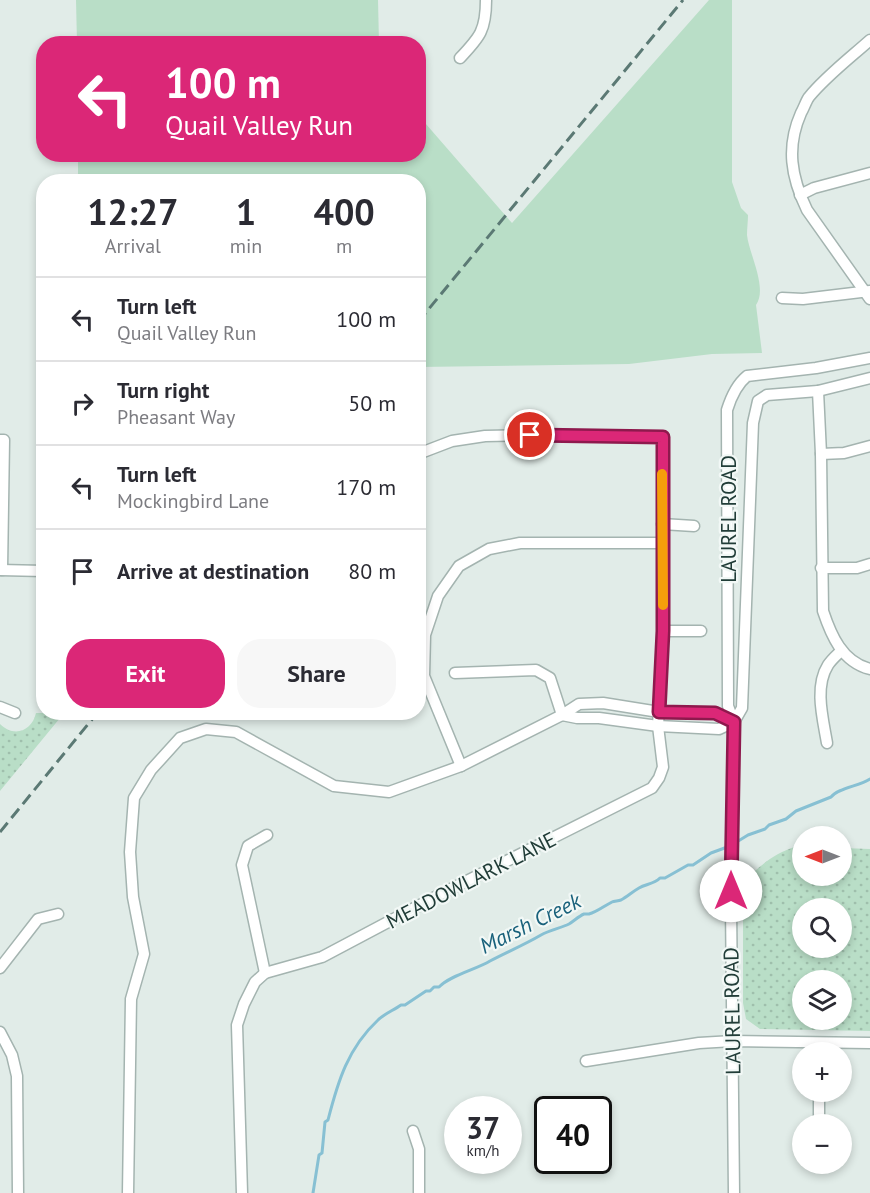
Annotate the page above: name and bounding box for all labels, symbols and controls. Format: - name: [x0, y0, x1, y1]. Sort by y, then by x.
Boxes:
- text: 100 m: [165, 55, 281, 110]
- icon: left: [66, 60, 144, 138]
- text: Quail Valley Run: [165, 108, 353, 142]
- text: 12:27: [87, 188, 179, 235]
- text: 1: [236, 188, 256, 235]
- text: 400: [314, 188, 375, 235]
- text: Arrival: [105, 233, 161, 259]
- text: min: [230, 233, 262, 259]
- text: m: [336, 233, 352, 259]
- text: Turn left: [117, 292, 197, 320]
- icon: left: [66, 303, 99, 336]
- text: 100 m: [336, 305, 396, 333]
- text: Quail Valley Run: [117, 320, 256, 346]
- text: Turn right: [117, 376, 209, 404]
- icon: right: [66, 387, 99, 420]
- text: 50 m: [348, 389, 396, 417]
- text: Pheasant Way: [117, 404, 235, 430]
- pin: [504, 409, 555, 460]
- icon: arrive: [513, 418, 546, 451]
- street label: LAUREL ROAD: [715, 455, 742, 583]
- text: Turn left: [117, 460, 197, 488]
- icon: left: [66, 471, 99, 504]
- text: 170 m: [336, 473, 396, 501]
- text: Mockingbird Lane: [117, 488, 269, 514]
- icon: arrive: [66, 555, 99, 588]
- text: Arrive at destination: [117, 557, 309, 585]
- text: 80 m: [348, 557, 396, 585]
- button: Exit: [66, 639, 225, 708]
- button: Share: [237, 639, 396, 708]
- street label: MEADOWLARK LANE: [381, 825, 561, 935]
- north arrow: [792, 826, 852, 886]
- map controls: [792, 826, 852, 1174]
- position arrow: [699, 859, 763, 923]
- water label: Marsh Creek: [475, 886, 586, 960]
- button: search: [792, 898, 852, 958]
- street label: LAUREL ROAD: [717, 947, 747, 1075]
- button: layers: [792, 970, 852, 1030]
- button: +: [792, 1042, 852, 1102]
- speed limit sign: 40: [534, 1096, 612, 1174]
- text: 37: [466, 1108, 500, 1147]
- button: −: [792, 1114, 852, 1174]
- text: km/h: [467, 1141, 499, 1160]

